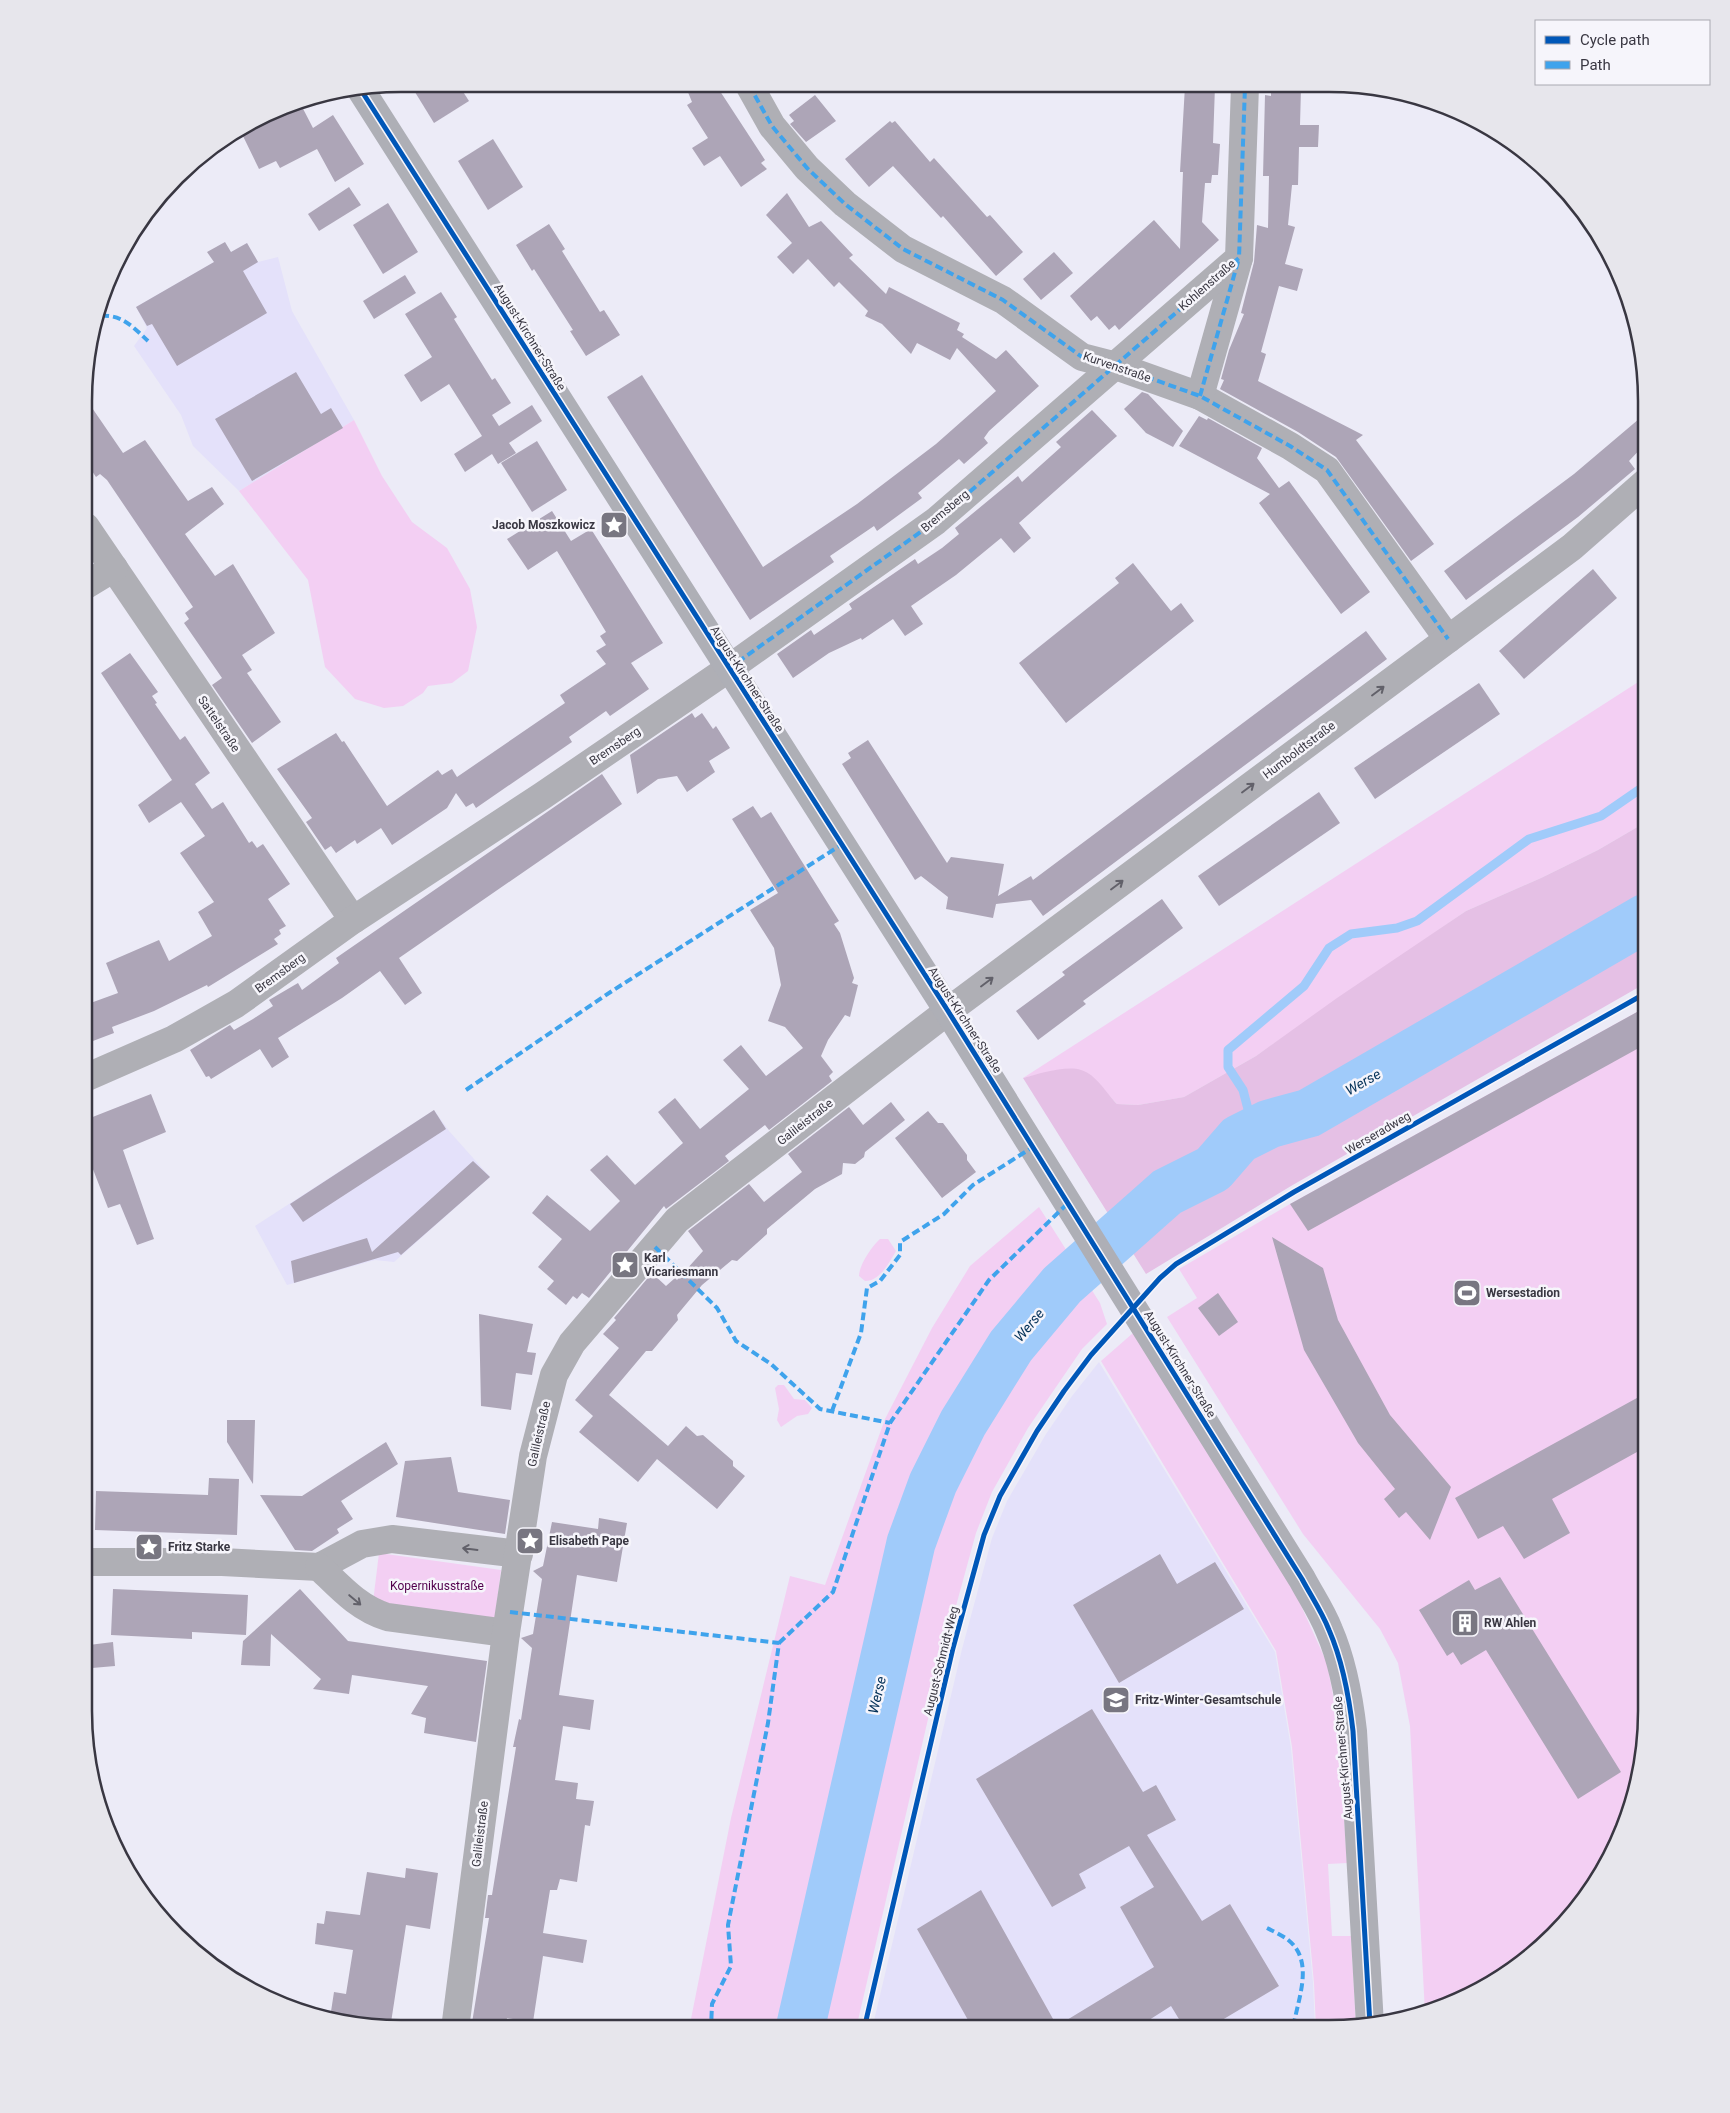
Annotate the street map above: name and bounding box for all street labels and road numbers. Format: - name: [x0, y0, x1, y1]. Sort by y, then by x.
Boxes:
- street label: Kohlenstraße: [1176, 257, 1238, 313]
- street label: August-Kirchner-Straße: [491, 281, 569, 393]
- street label: Kurvenstraße: [1081, 349, 1153, 385]
- street label: Bremsberg: [918, 487, 972, 535]
- street label: August-Kirchner-Straße: [707, 623, 787, 735]
- street label: Sattelstraße: [195, 693, 243, 755]
- street label: Humboldtstraße: [1260, 718, 1338, 782]
- street label: Bremsberg: [587, 724, 643, 768]
- street label: Bremsberg: [252, 950, 308, 996]
- street label: August-Kirchner-Straße: [925, 964, 1005, 1076]
- street label: Galileistraße: [774, 1096, 836, 1148]
- street label: Werseradweg: [1343, 1109, 1413, 1157]
- street label: August-Kirchner-Straße: [1141, 1308, 1219, 1420]
- street label: Galileistraße: [525, 1400, 553, 1468]
- street label: August-Schmidt-Weg: [921, 1605, 961, 1717]
- street label: August-Kirchner-Straße: [1331, 1696, 1355, 1820]
- street label: Galileistraße: [469, 1800, 491, 1868]

